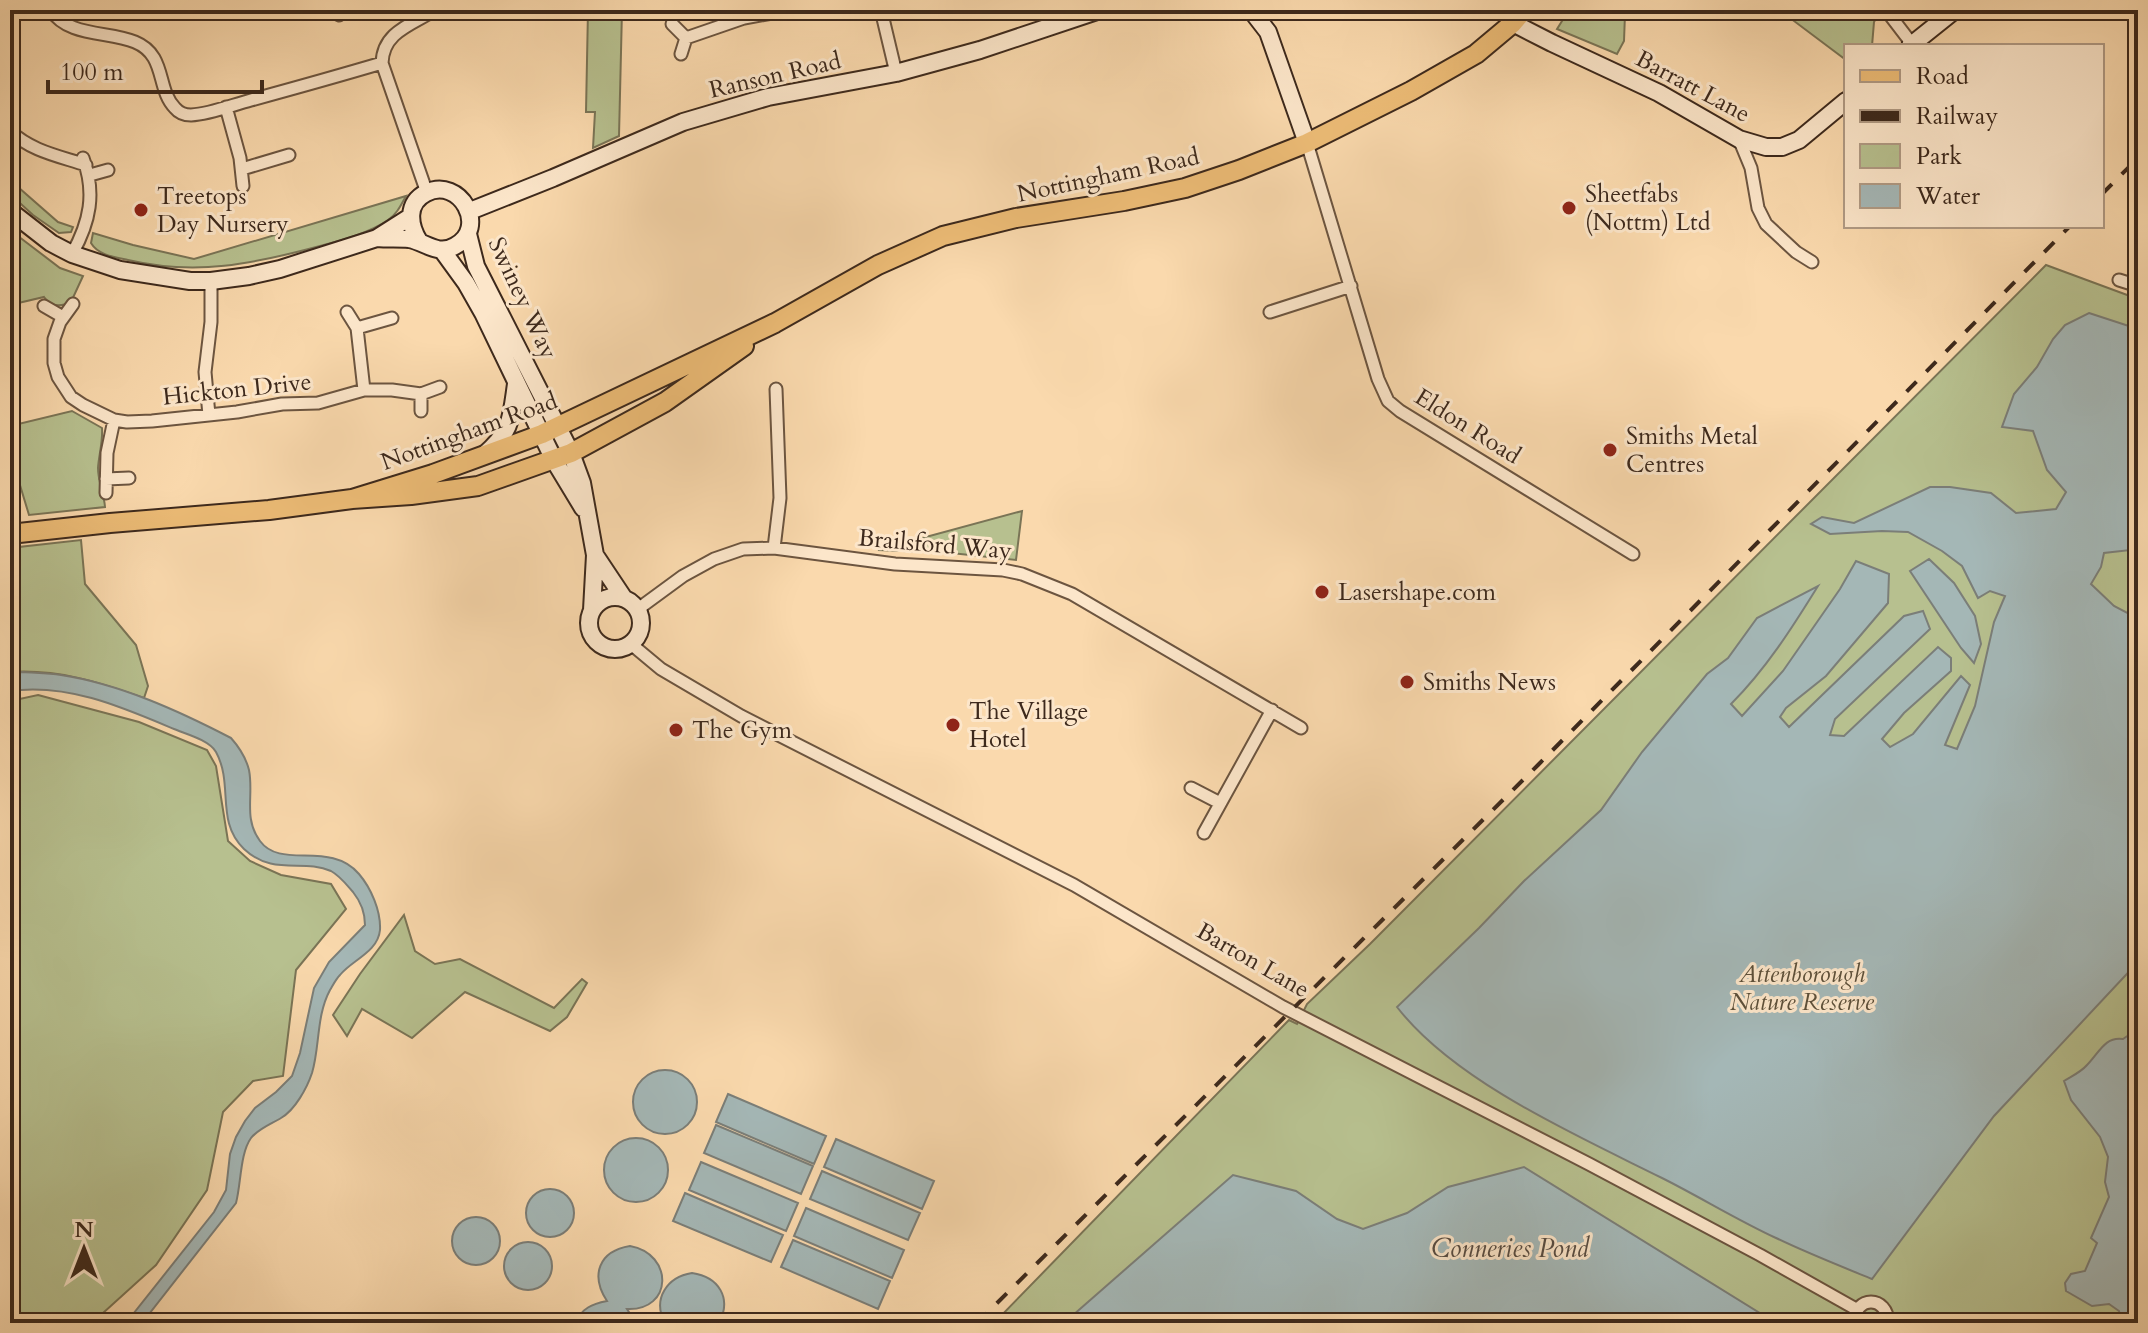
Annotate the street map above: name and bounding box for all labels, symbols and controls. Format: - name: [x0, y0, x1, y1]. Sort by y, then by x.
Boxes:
- street label: Barratt Lane: [1630, 42, 1756, 130]
- scale bar: [48, 44, 262, 94]
- street label: Ranson Road: [706, 44, 845, 107]
- legend: [1844, 44, 2104, 228]
- text: 100 m: [60, 56, 124, 89]
- text: Road: [1916, 60, 1969, 93]
- text: Railway: [1916, 100, 1998, 133]
- street label: Nottingham Road: [1014, 140, 1202, 211]
- text: Park: [1916, 140, 1962, 173]
- place label: Sheetfabs (Nottm) Ltd: [1585, 178, 1711, 239]
- place label: Treetops Day Nursery: [157, 180, 289, 241]
- text: Water: [1915, 180, 1980, 213]
- marker: Sheetfabs (Nottm) Ltd: [1560, 199, 1578, 217]
- marker: Treetops Day Nursery: [132, 201, 150, 219]
- street label: Swiney Way: [480, 232, 565, 365]
- street label: Hickton Drive: [161, 365, 313, 414]
- street label: Eldon Road: [1408, 381, 1527, 472]
- street label: Nottingham Road: [376, 384, 562, 479]
- place label: Smiths Metal Centres: [1626, 420, 1758, 481]
- marker: Smiths Metal Centres: [1601, 441, 1619, 459]
- street label: Brailsford Way: [857, 521, 1013, 568]
- place label: Lasershape.com: [1338, 576, 1497, 609]
- marker: Lasershape.com: [1313, 583, 1331, 601]
- place label: Smiths News: [1423, 666, 1556, 699]
- marker: Smiths News: [1398, 673, 1416, 691]
- place label: The Village Hotel: [969, 695, 1088, 756]
- place label: The Gym: [692, 714, 793, 747]
- marker: The Village Hotel: [944, 716, 962, 734]
- marker: The Gym: [667, 721, 685, 739]
- street label: Barton Lane: [1190, 915, 1315, 1006]
- park label: Attenborough Nature Reserve: [1730, 958, 1875, 1019]
- north arrow: [44, 1209, 124, 1289]
- text: N: [74, 1215, 94, 1245]
- water label: Conneries Pond: [1431, 1231, 1591, 1266]

